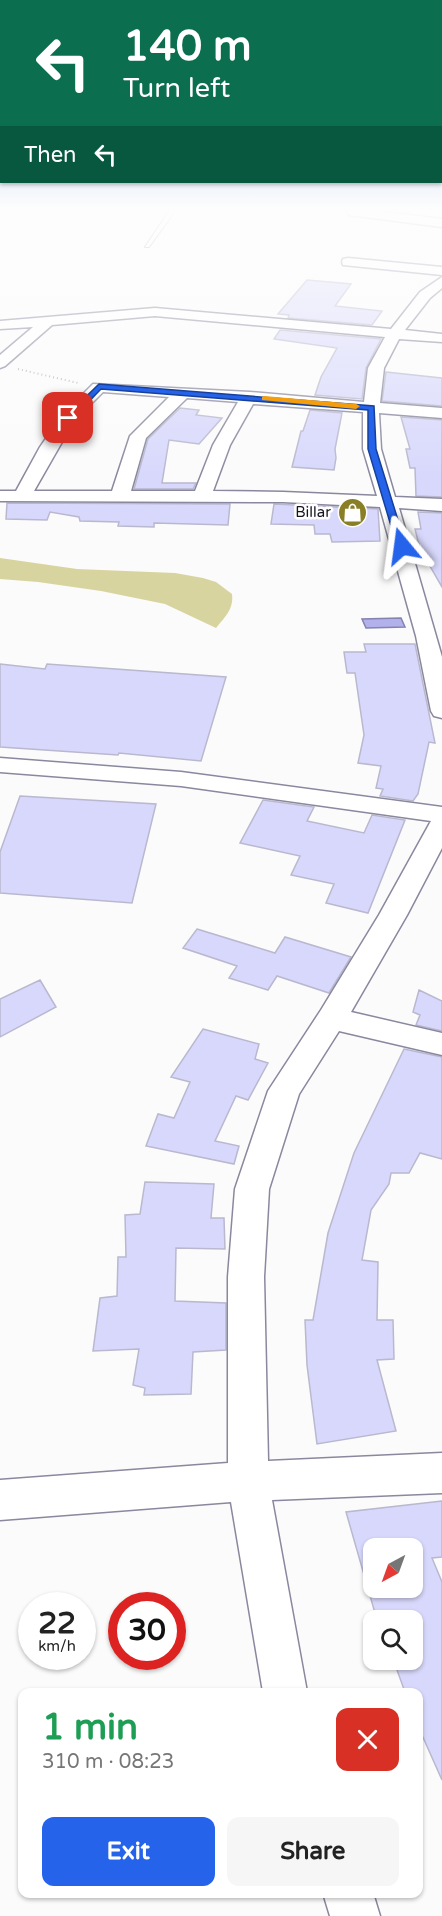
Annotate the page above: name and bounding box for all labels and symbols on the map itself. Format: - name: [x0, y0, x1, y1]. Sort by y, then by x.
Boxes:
- pin: [42, 392, 93, 443]
- shop icon: Billar: [336, 496, 368, 528]
- place label: Billar: [295, 503, 331, 521]
- position arrow: [370, 514, 434, 578]
- north arrow: [363, 1538, 423, 1598]
- speed limit sign: 30: [108, 1592, 186, 1670]

